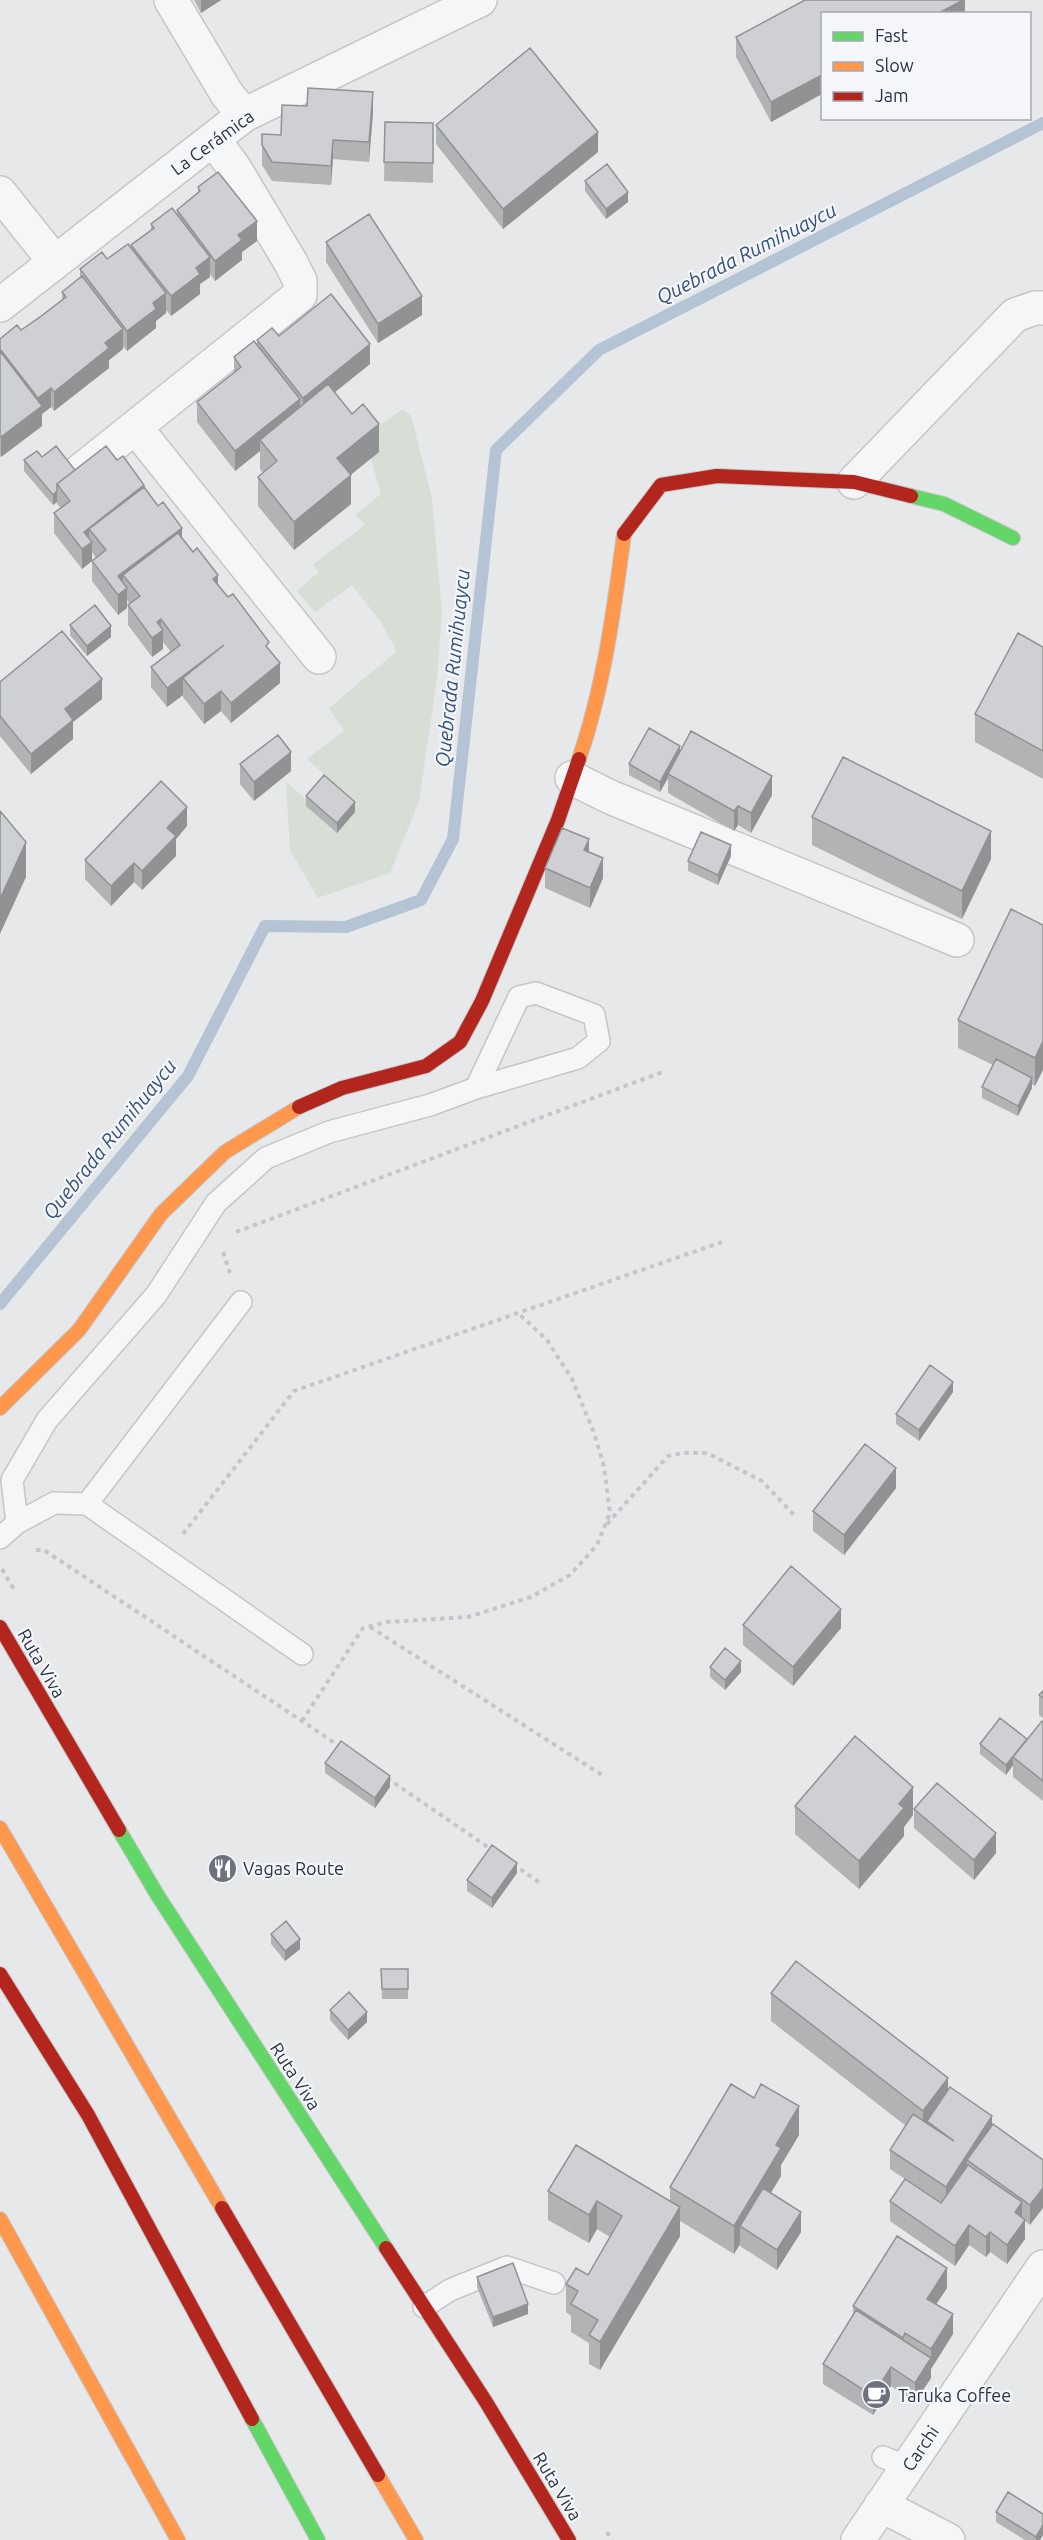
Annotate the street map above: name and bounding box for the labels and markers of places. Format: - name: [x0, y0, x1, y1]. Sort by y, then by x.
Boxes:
- restaurant icon: Vagas Route: [206, 1852, 238, 1884]
- place label: Vagas Route: [243, 1858, 344, 1878]
- cafe icon: Taruka Coffee: [861, 2379, 893, 2411]
- place label: Taruka Coffee: [898, 2385, 1011, 2405]

